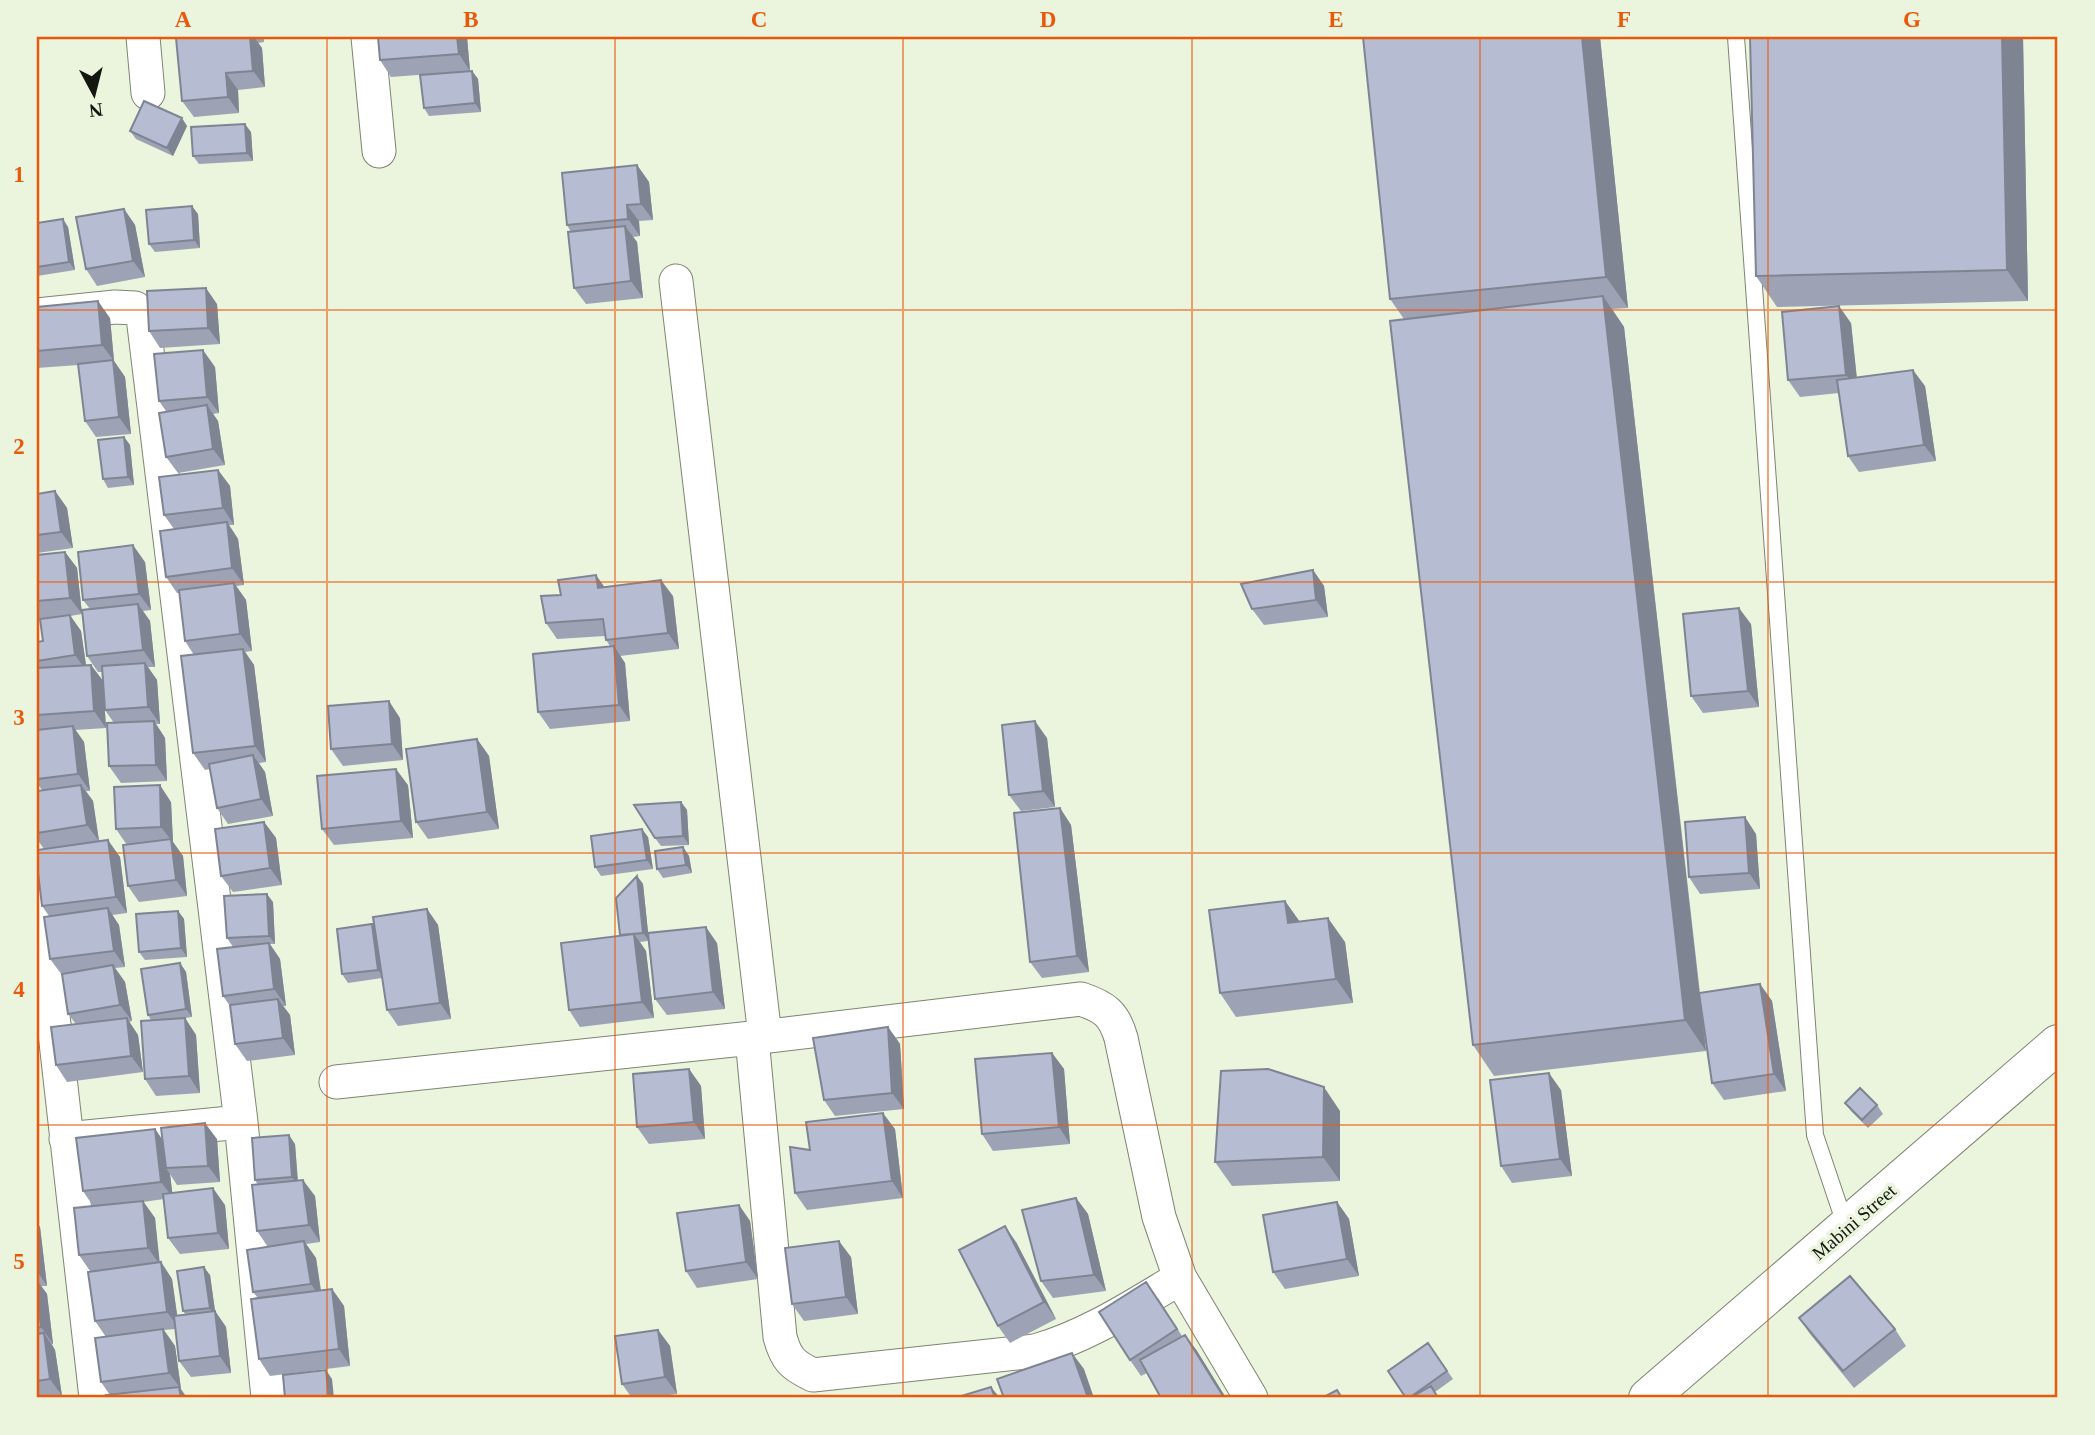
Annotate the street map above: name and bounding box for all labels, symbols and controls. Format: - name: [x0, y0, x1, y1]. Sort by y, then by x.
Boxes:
- text: A: [175, 7, 192, 32]
- text: B: [463, 7, 479, 32]
- text: C: [751, 7, 767, 32]
- text: D: [1040, 7, 1056, 32]
- text: E: [1328, 7, 1344, 32]
- text: F: [1617, 7, 1631, 32]
- text: G: [1903, 7, 1921, 32]
- north arrow: [60, 60, 130, 130]
- text: N: [88, 99, 104, 122]
- text: 1: [13, 162, 25, 187]
- text: 2: [13, 434, 25, 459]
- text: 3: [13, 705, 25, 730]
- text: 4: [13, 977, 25, 1002]
- street label: Mabini Street: [1808, 1180, 1901, 1264]
- text: 5: [13, 1249, 25, 1274]

